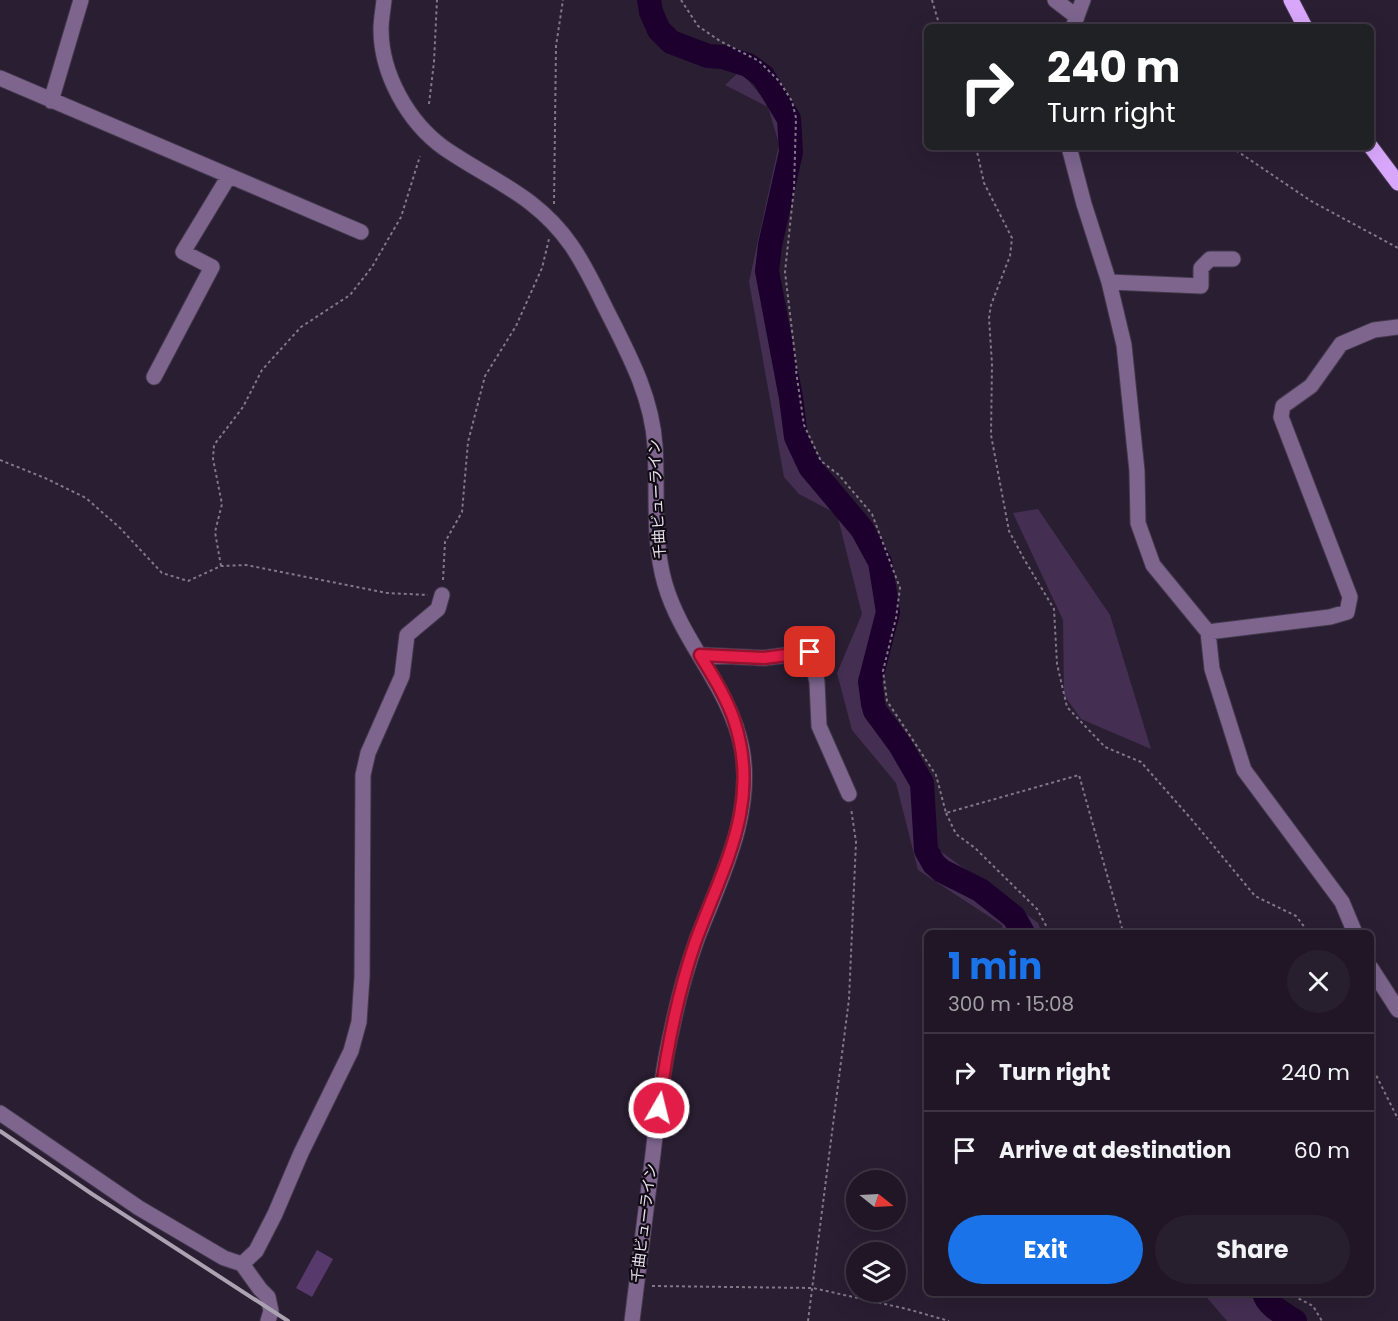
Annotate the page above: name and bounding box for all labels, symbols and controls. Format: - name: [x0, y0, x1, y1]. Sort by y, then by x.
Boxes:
- text: 240 m: [1047, 38, 1180, 97]
- icon: right: [948, 48, 1026, 126]
- text: Turn right: [1047, 94, 1176, 131]
- street label: 千曲ビューライン: [643, 439, 670, 560]
- pin: [784, 626, 835, 677]
- icon: arrive: [793, 635, 826, 668]
- text: 1 min: [948, 941, 1042, 992]
- button: close: [1287, 950, 1350, 1013]
- text: 300 m · 15:08: [948, 990, 1074, 1018]
- icon: right: [948, 1056, 981, 1089]
- text: Turn right: [999, 1057, 1110, 1088]
- text: 240 m: [1281, 1057, 1350, 1088]
- position arrow: [627, 1076, 691, 1140]
- icon: arrive: [948, 1134, 981, 1167]
- text: Arrive at destination: [999, 1135, 1231, 1166]
- text: 60 m: [1294, 1135, 1350, 1166]
- street label: 千曲ビューライン: [626, 1162, 661, 1284]
- north arrow: [846, 1170, 906, 1230]
- map controls: [846, 1170, 906, 1302]
- button: Exit: [948, 1215, 1143, 1284]
- button: Share: [1155, 1215, 1350, 1284]
- button: layers: [846, 1242, 906, 1302]

